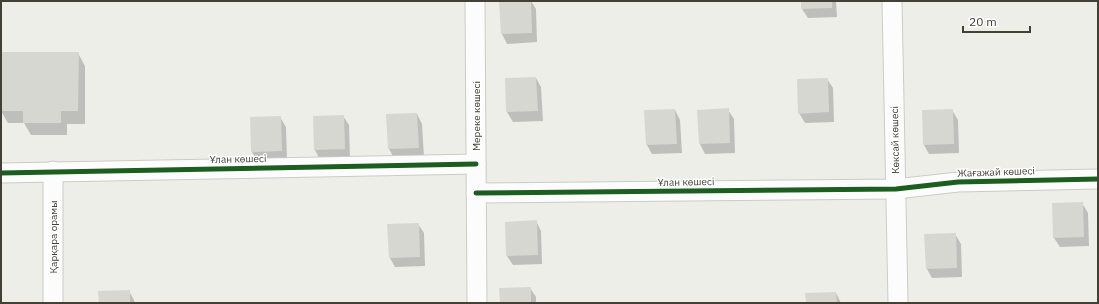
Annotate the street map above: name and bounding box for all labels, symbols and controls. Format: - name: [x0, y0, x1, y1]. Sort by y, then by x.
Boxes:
- scale bar: [963, 8, 1030, 34]
- text: 20 m: [969, 14, 997, 29]
- street label: Мереке көшесі: [470, 81, 483, 151]
- street label: Көксай көшесі: [888, 106, 902, 174]
- street label: Ұлан көшесі: [210, 152, 266, 166]
- street label: Жағажай көшесі: [957, 164, 1035, 180]
- street label: Ұлан көшесі: [658, 175, 714, 189]
- street label: Қарқара орамы: [47, 200, 60, 274]

